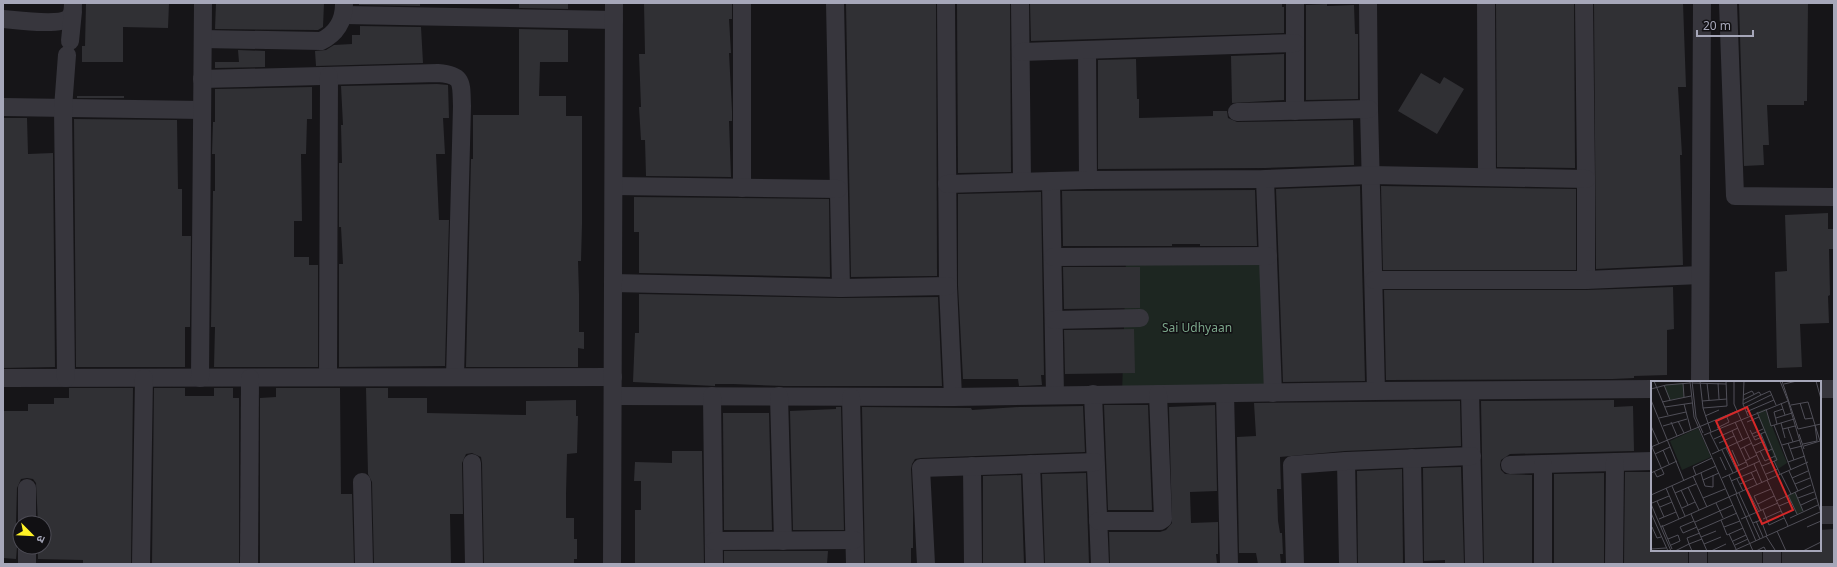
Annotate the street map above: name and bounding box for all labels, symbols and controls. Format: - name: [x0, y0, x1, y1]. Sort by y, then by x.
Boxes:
- scale bar: [1697, 12, 1753, 38]
- text: 20 m: [1703, 17, 1731, 34]
- park label: Sai Udhyaan: [1162, 319, 1232, 336]
- inset map: [1651, 381, 1821, 551]
- north arrow: [12, 515, 52, 555]
- text: उ: [33, 533, 50, 546]

